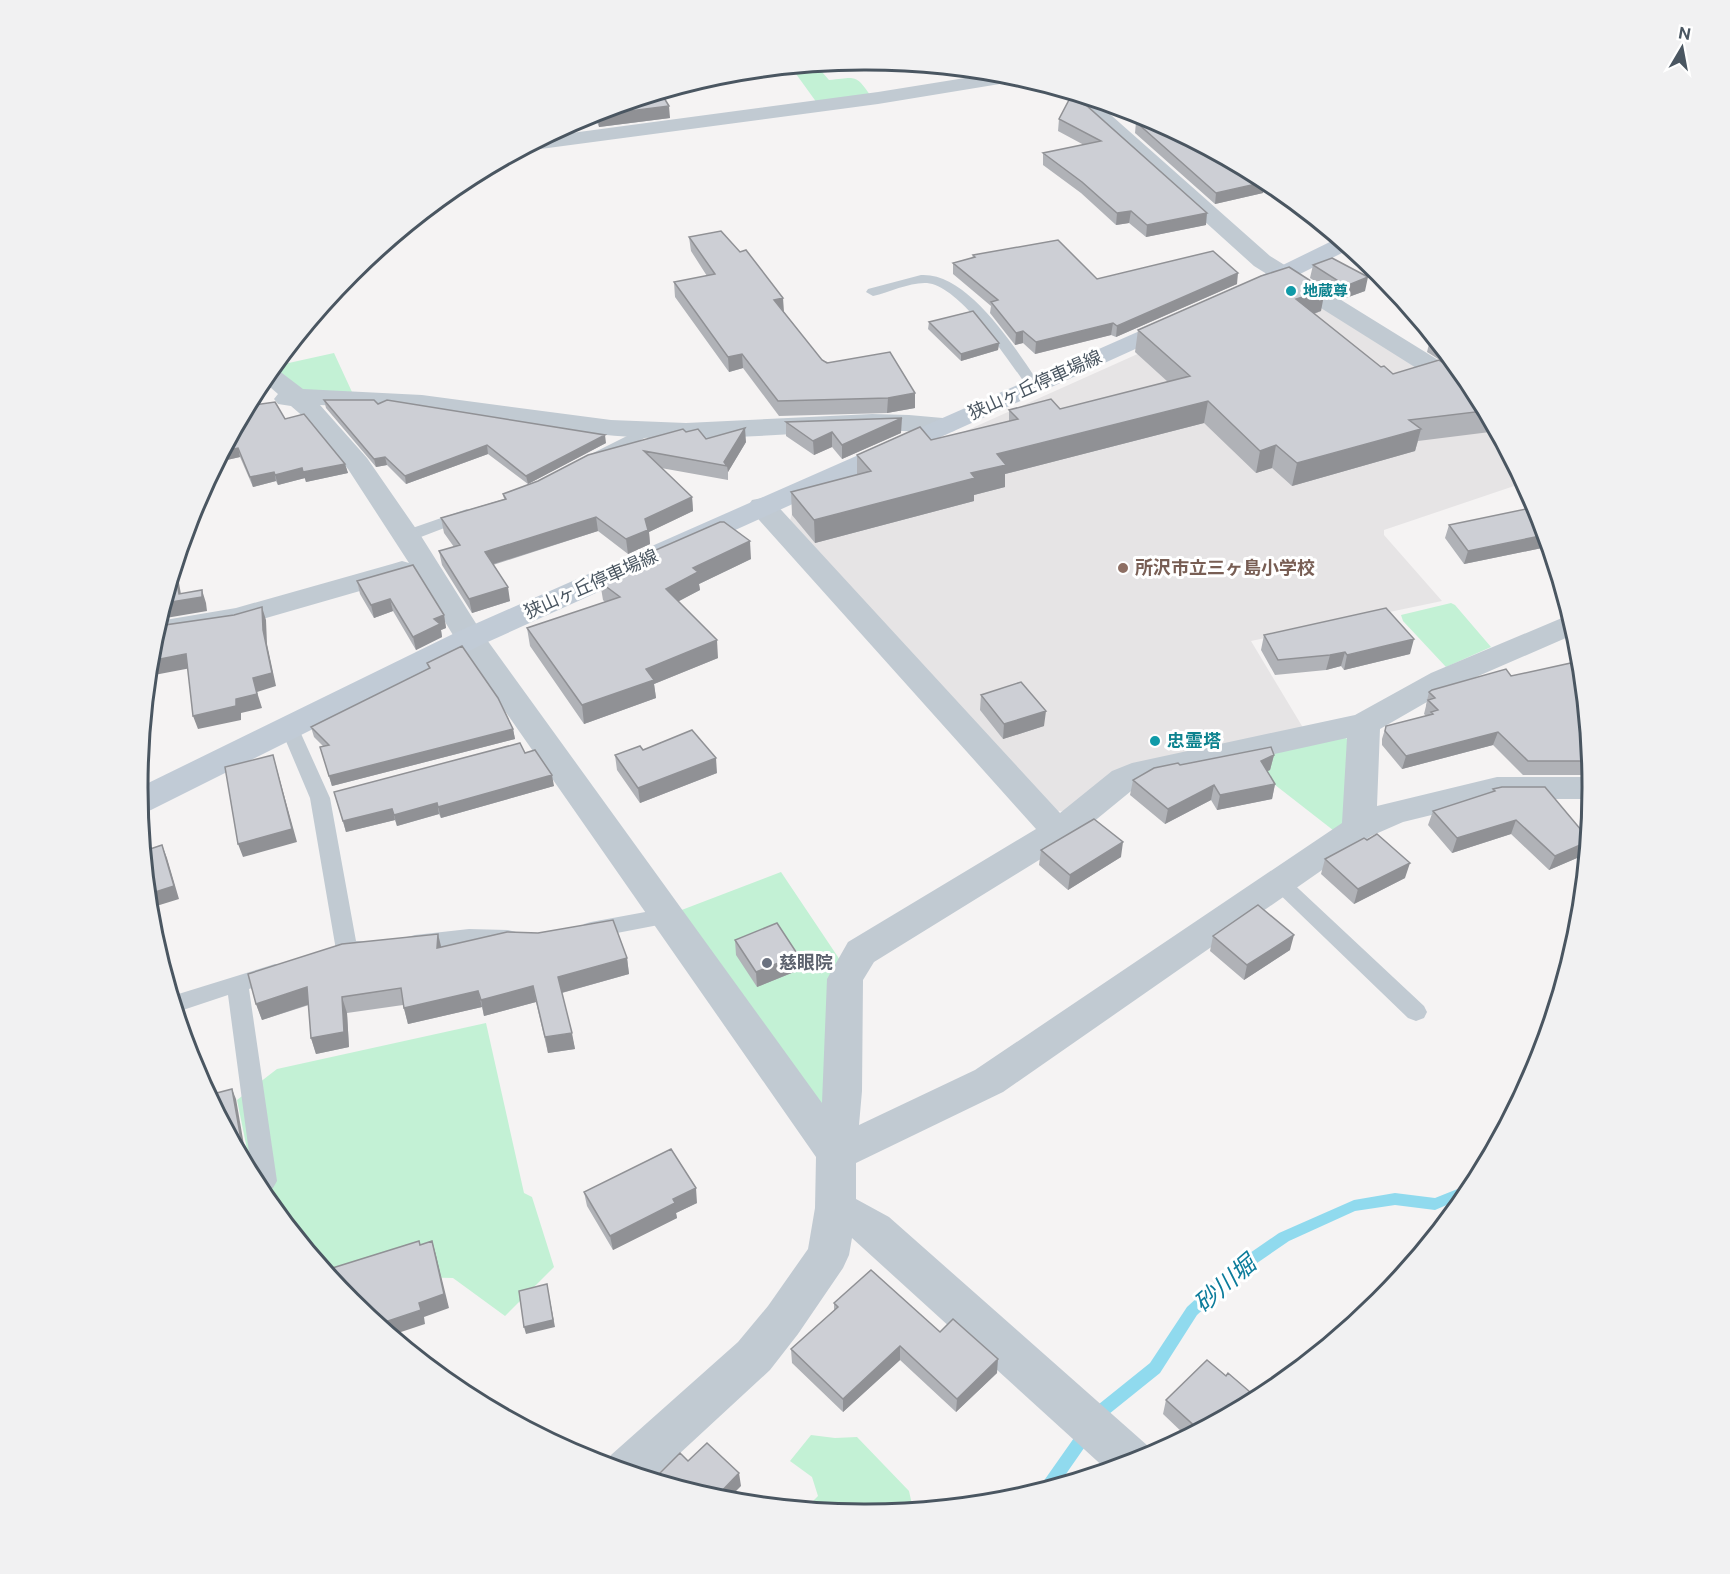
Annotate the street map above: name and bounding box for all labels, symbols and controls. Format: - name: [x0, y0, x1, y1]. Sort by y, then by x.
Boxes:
- north arrow: [1652, 18, 1712, 78]
- text: N: [1677, 23, 1692, 44]
- place label: 地蔵尊: [1303, 282, 1348, 299]
- marker: 地蔵尊: [1284, 284, 1298, 298]
- street label: 狭山ヶ丘停車場線: [965, 346, 1105, 423]
- street label: 狭山ヶ丘停車場線: [521, 545, 661, 622]
- place label: 所沢市立三ヶ島小学校: [1135, 557, 1315, 578]
- marker: 所沢市立三ヶ島小学校: [1116, 561, 1130, 575]
- place label: 忠霊塔: [1167, 730, 1221, 751]
- marker: 忠霊塔: [1148, 734, 1162, 748]
- place label: 慈眼院: [779, 952, 833, 973]
- marker: 慈眼院: [760, 956, 774, 970]
- water label: 砂川堀: [1188, 1246, 1264, 1317]

